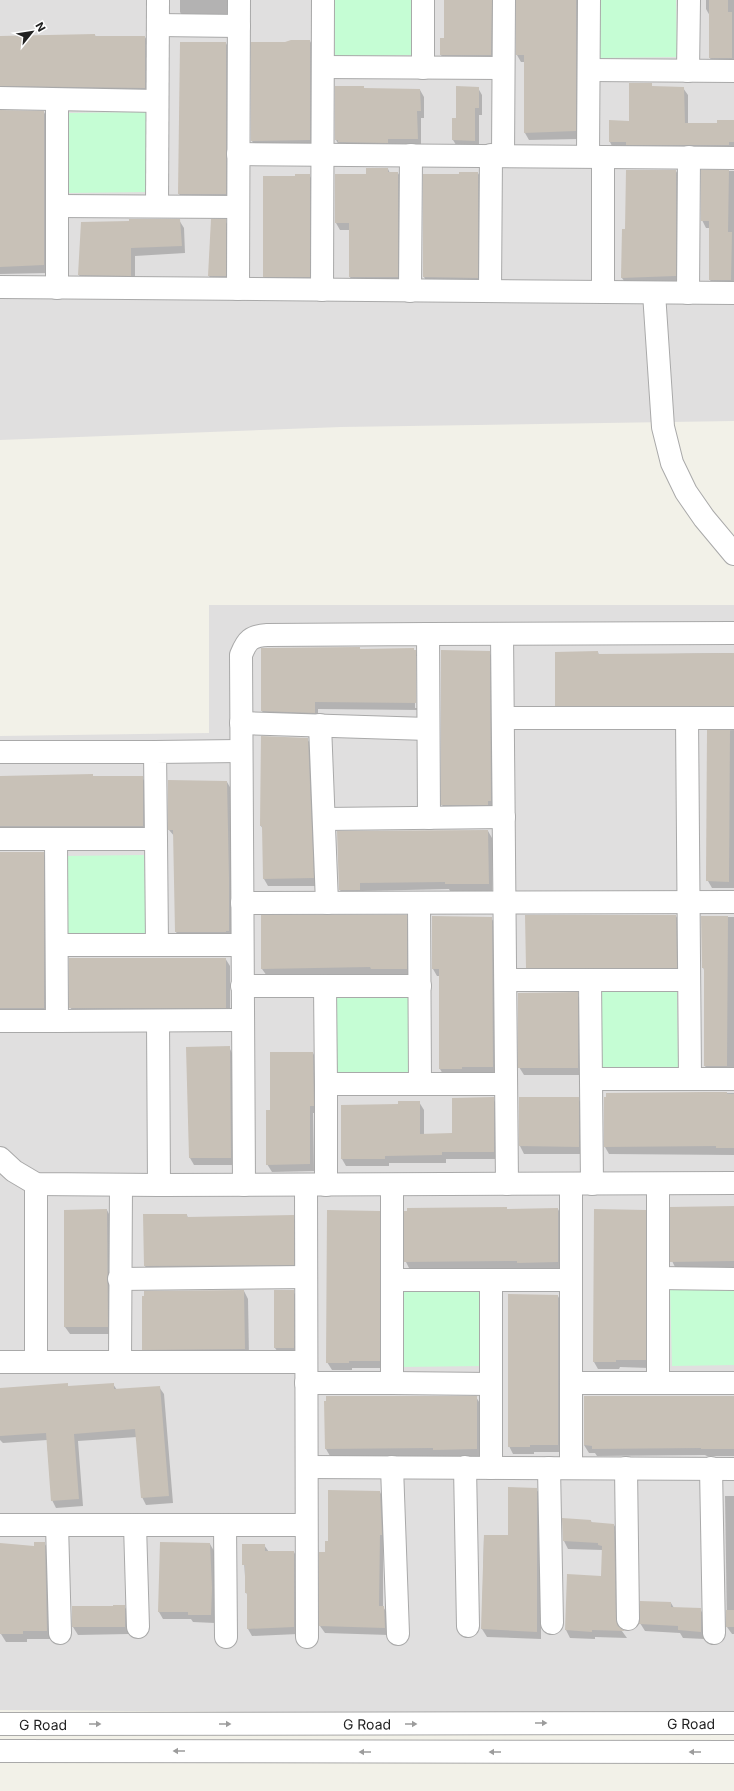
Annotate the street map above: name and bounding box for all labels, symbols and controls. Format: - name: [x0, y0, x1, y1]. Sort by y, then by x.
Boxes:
- north arrow: [12, 12, 52, 52]
- text: N: [33, 20, 49, 34]
- street label: G Road: [19, 1715, 67, 1732]
- street label: G Road: [343, 1715, 391, 1732]
- street label: G Road: [667, 1715, 715, 1732]
- one-way arrow: [535, 1720, 548, 1726]
- one-way arrow: [89, 1721, 102, 1727]
- one-way arrow: [219, 1721, 232, 1727]
- one-way arrow: [405, 1721, 418, 1727]
- one-way arrow: [172, 1748, 185, 1754]
- one-way arrow: [358, 1749, 371, 1755]
- one-way arrow: [488, 1749, 501, 1755]
- one-way arrow: [688, 1749, 701, 1755]

